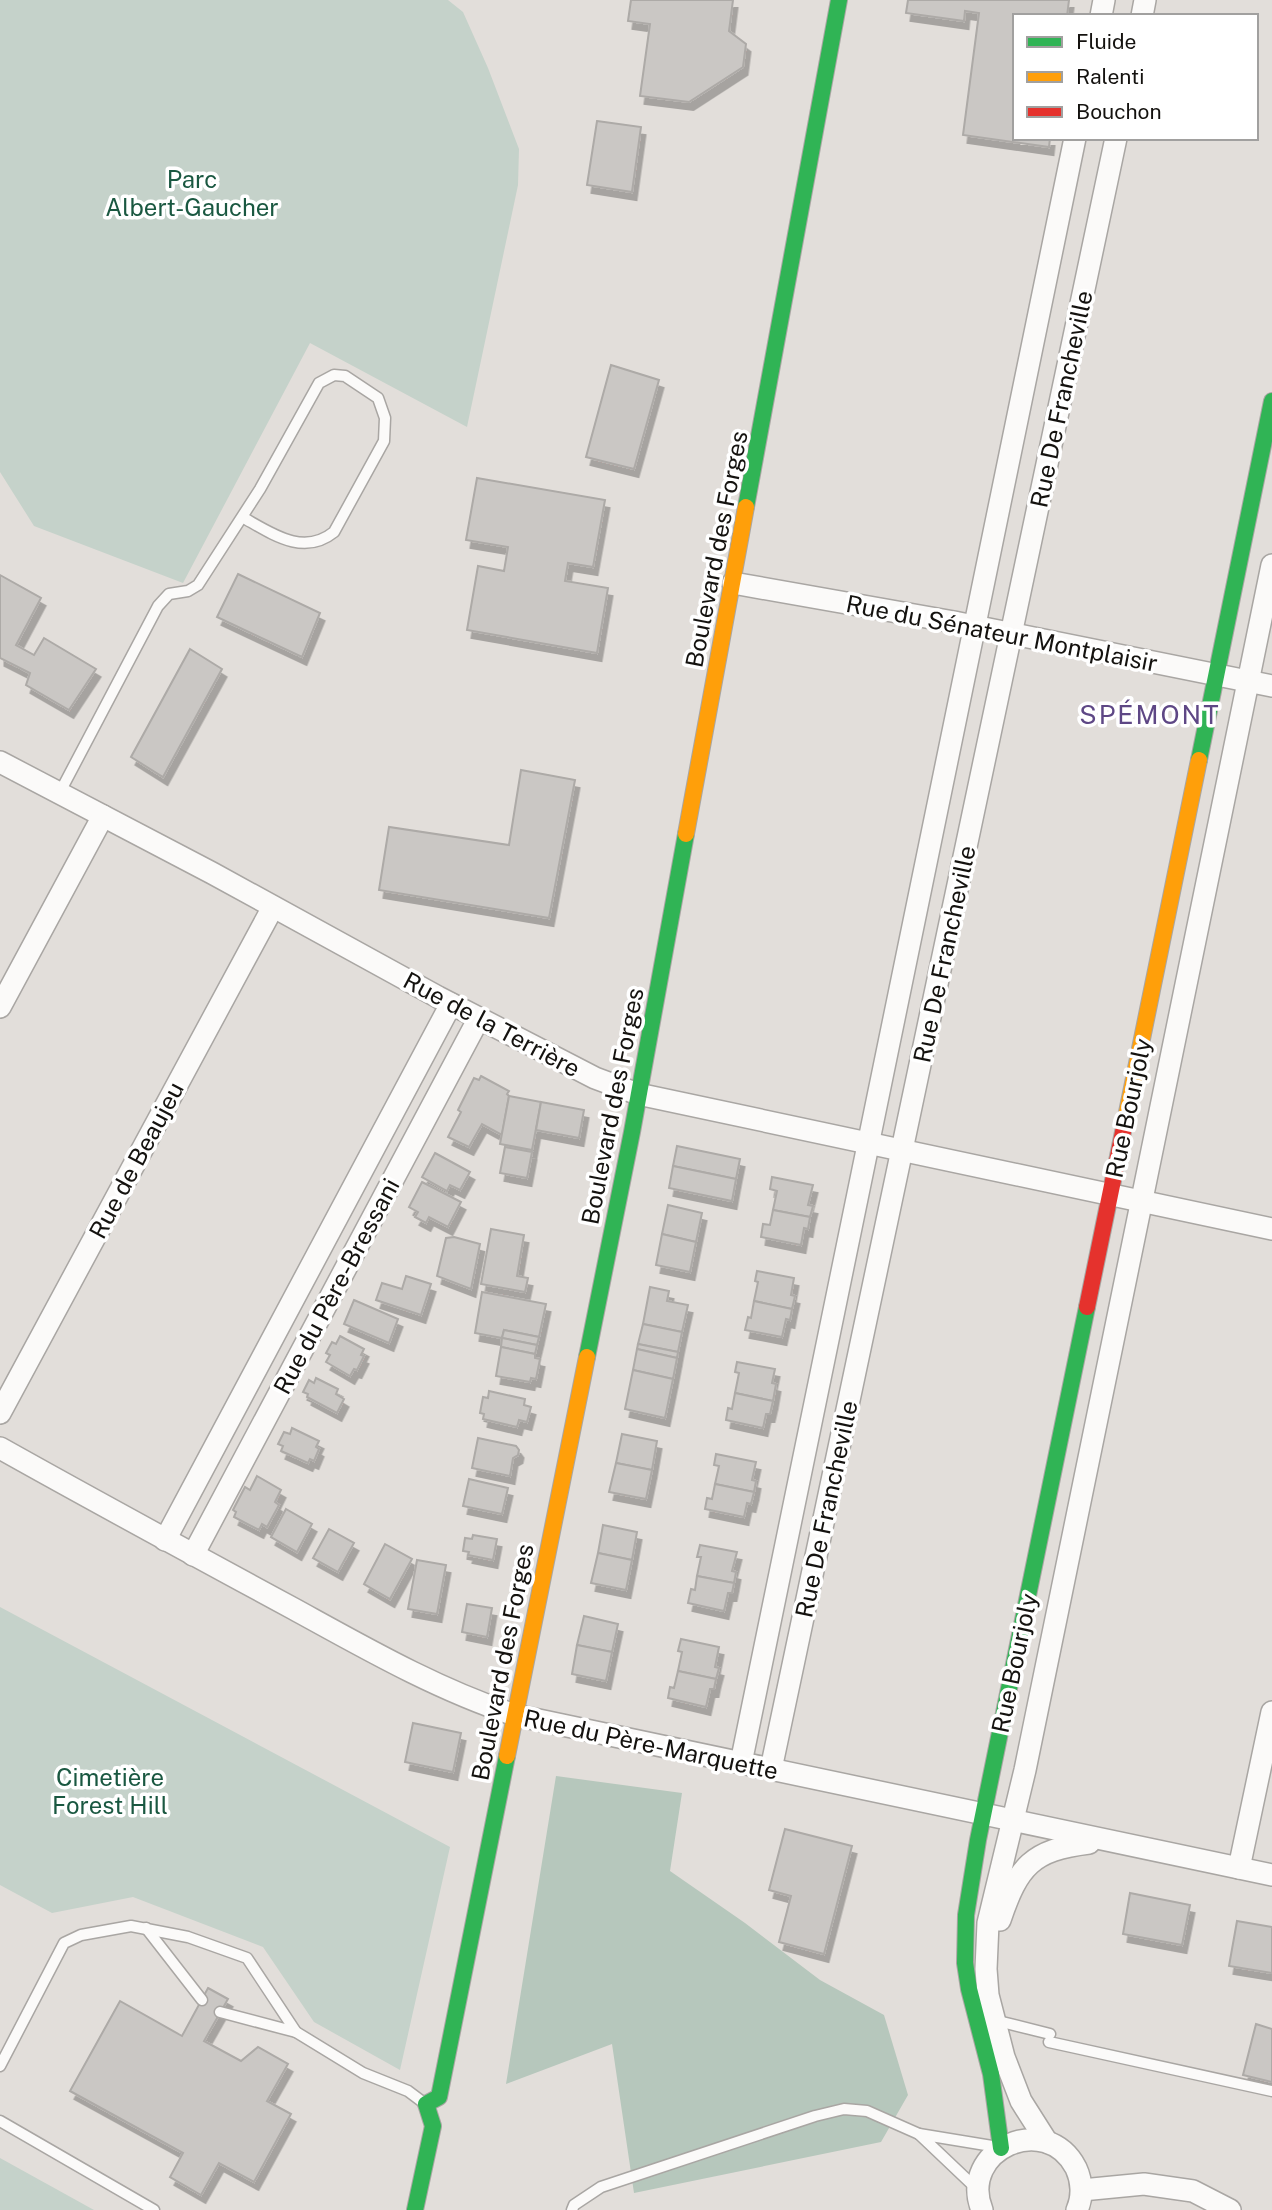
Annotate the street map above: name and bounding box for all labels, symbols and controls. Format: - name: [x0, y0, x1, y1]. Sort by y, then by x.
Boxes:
- legend: [1013, 14, 1258, 140]
- text: Fluide: [1076, 29, 1136, 54]
- text: Ralenti: [1076, 64, 1144, 89]
- text: Bouchon: [1076, 99, 1162, 124]
- park label: Parc Albert-Gaucher: [105, 165, 279, 221]
- street label: Rue De Francheville: [1024, 288, 1098, 510]
- street label: Boulevard des Forges: [679, 428, 753, 670]
- street label: Rue du Sénateur Montplaisir: [844, 589, 1160, 677]
- district label: SPÉMONT: [1079, 699, 1221, 730]
- street label: Rue De Francheville: [907, 843, 981, 1065]
- street label: Rue de la Terrière: [399, 966, 585, 1082]
- street label: Boulevard des Forges: [575, 985, 649, 1227]
- street label: Rue Bourjoly: [1100, 1036, 1156, 1180]
- street label: Rue de Beaujeu: [83, 1077, 189, 1243]
- street label: Rue du Père-Bressani: [267, 1174, 405, 1398]
- street label: Rue De Francheville: [789, 1398, 863, 1620]
- street label: Boulevard des Forges: [465, 1541, 539, 1783]
- street label: Rue Bourjoly: [986, 1591, 1042, 1735]
- street label: Rue du Père-Marquette: [521, 1703, 781, 1785]
- park label: Cimetière Forest Hill: [52, 1763, 168, 1819]

